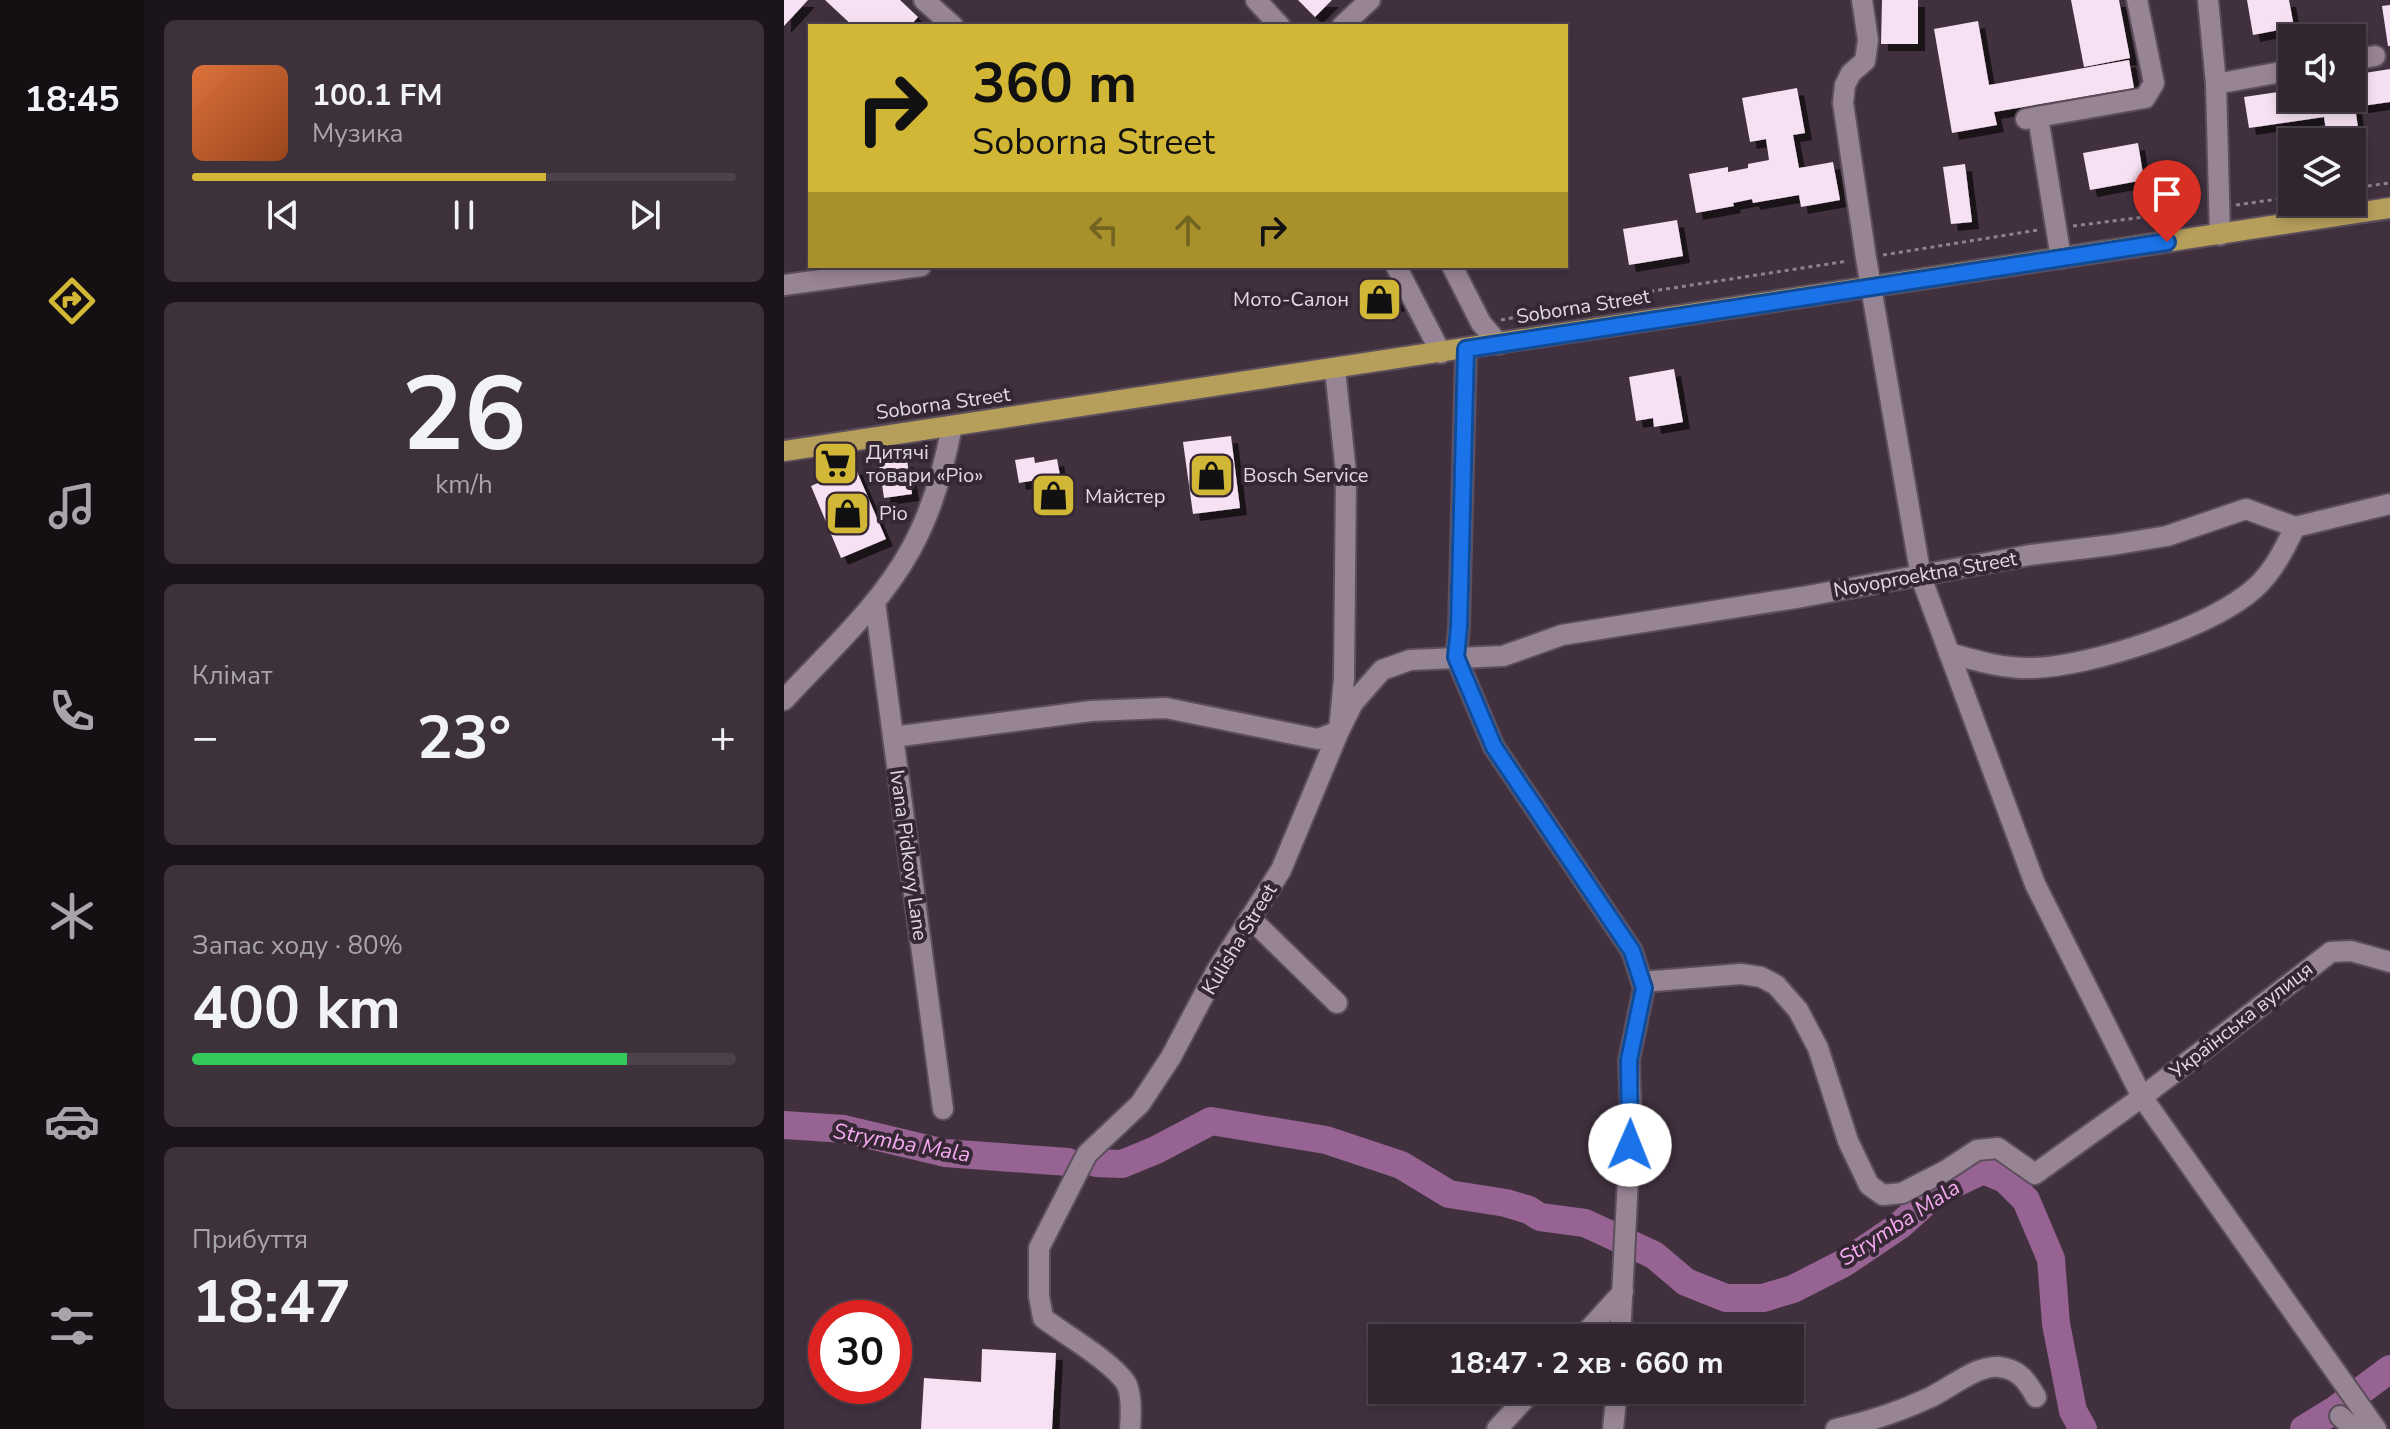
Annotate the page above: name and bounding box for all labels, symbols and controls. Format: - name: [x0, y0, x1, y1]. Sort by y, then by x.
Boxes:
- map controls: [2278, 24, 2366, 216]
- button: sound: [2278, 24, 2366, 112]
- text: 360 m: [972, 45, 1137, 122]
- icon: right: [840, 56, 944, 160]
- text: 18:45: [24, 75, 120, 124]
- text: 100.1 FM: [312, 75, 442, 116]
- text: Музика: [312, 116, 404, 151]
- text: Soborna Street: [972, 118, 1215, 167]
- button: layers: [2278, 128, 2366, 216]
- pin: [2133, 160, 2201, 242]
- icon: arrive: [2145, 172, 2189, 216]
- icon: previous: [261, 193, 305, 237]
- icon: pause: [442, 193, 486, 237]
- icon: next: [623, 193, 667, 237]
- icon: left: [1082, 208, 1126, 252]
- icon: ahead: [1166, 208, 1210, 252]
- icon: right: [1250, 208, 1294, 252]
- icon: directions: [44, 273, 100, 329]
- shop icon: Мото-Салон: [1356, 275, 1404, 323]
- street label: Soborna Street: [1514, 282, 1653, 330]
- place label: Мото-Салон: [1233, 286, 1349, 313]
- text: 26: [402, 344, 526, 486]
- street label: Soborna Street: [874, 381, 1013, 426]
- supermarket icon: Дитячі товари «Ріо»: [811, 439, 859, 487]
- place label: Дитячі товари «Ріо»: [866, 439, 983, 489]
- shop icon: Bosch Service: [1188, 451, 1236, 499]
- place label: Bosch Service: [1243, 462, 1368, 489]
- text: km/h: [435, 467, 493, 502]
- shop icon: Майстер: [1030, 472, 1078, 520]
- icon: music: [44, 478, 100, 534]
- place label: Майстер: [1085, 483, 1166, 510]
- shop icon: Ріо: [824, 489, 872, 537]
- place label: Ріо: [879, 500, 908, 527]
- street label: Novoproektna Street: [1831, 545, 2020, 604]
- text: Клімат: [192, 658, 273, 693]
- icon: phone: [44, 683, 100, 739]
- text: 23°: [417, 697, 511, 779]
- text: −: [192, 708, 218, 768]
- text: +: [710, 708, 736, 768]
- street label: Ivana Pidkovy Lane: [883, 768, 934, 942]
- street label: Kulisha Street: [1196, 878, 1284, 1000]
- icon: climate: [44, 888, 100, 944]
- text: Запас ходу · 80%: [192, 928, 403, 963]
- street label: Українська вулиця: [2163, 956, 2319, 1086]
- text: 400 km: [192, 967, 401, 1049]
- icon: car: [44, 1093, 100, 1149]
- position arrow: [1588, 1103, 1672, 1187]
- water label: Strymba Mala: [831, 1116, 973, 1170]
- water label: Strymba Mala: [1833, 1172, 1966, 1273]
- text: Прибуття: [192, 1222, 308, 1257]
- text: 18:47: [192, 1261, 351, 1343]
- icon: filters: [44, 1298, 100, 1354]
- speed limit sign: 30: [808, 1300, 912, 1404]
- text: 18:47 · 2 хв · 660 m: [1448, 1343, 1724, 1384]

